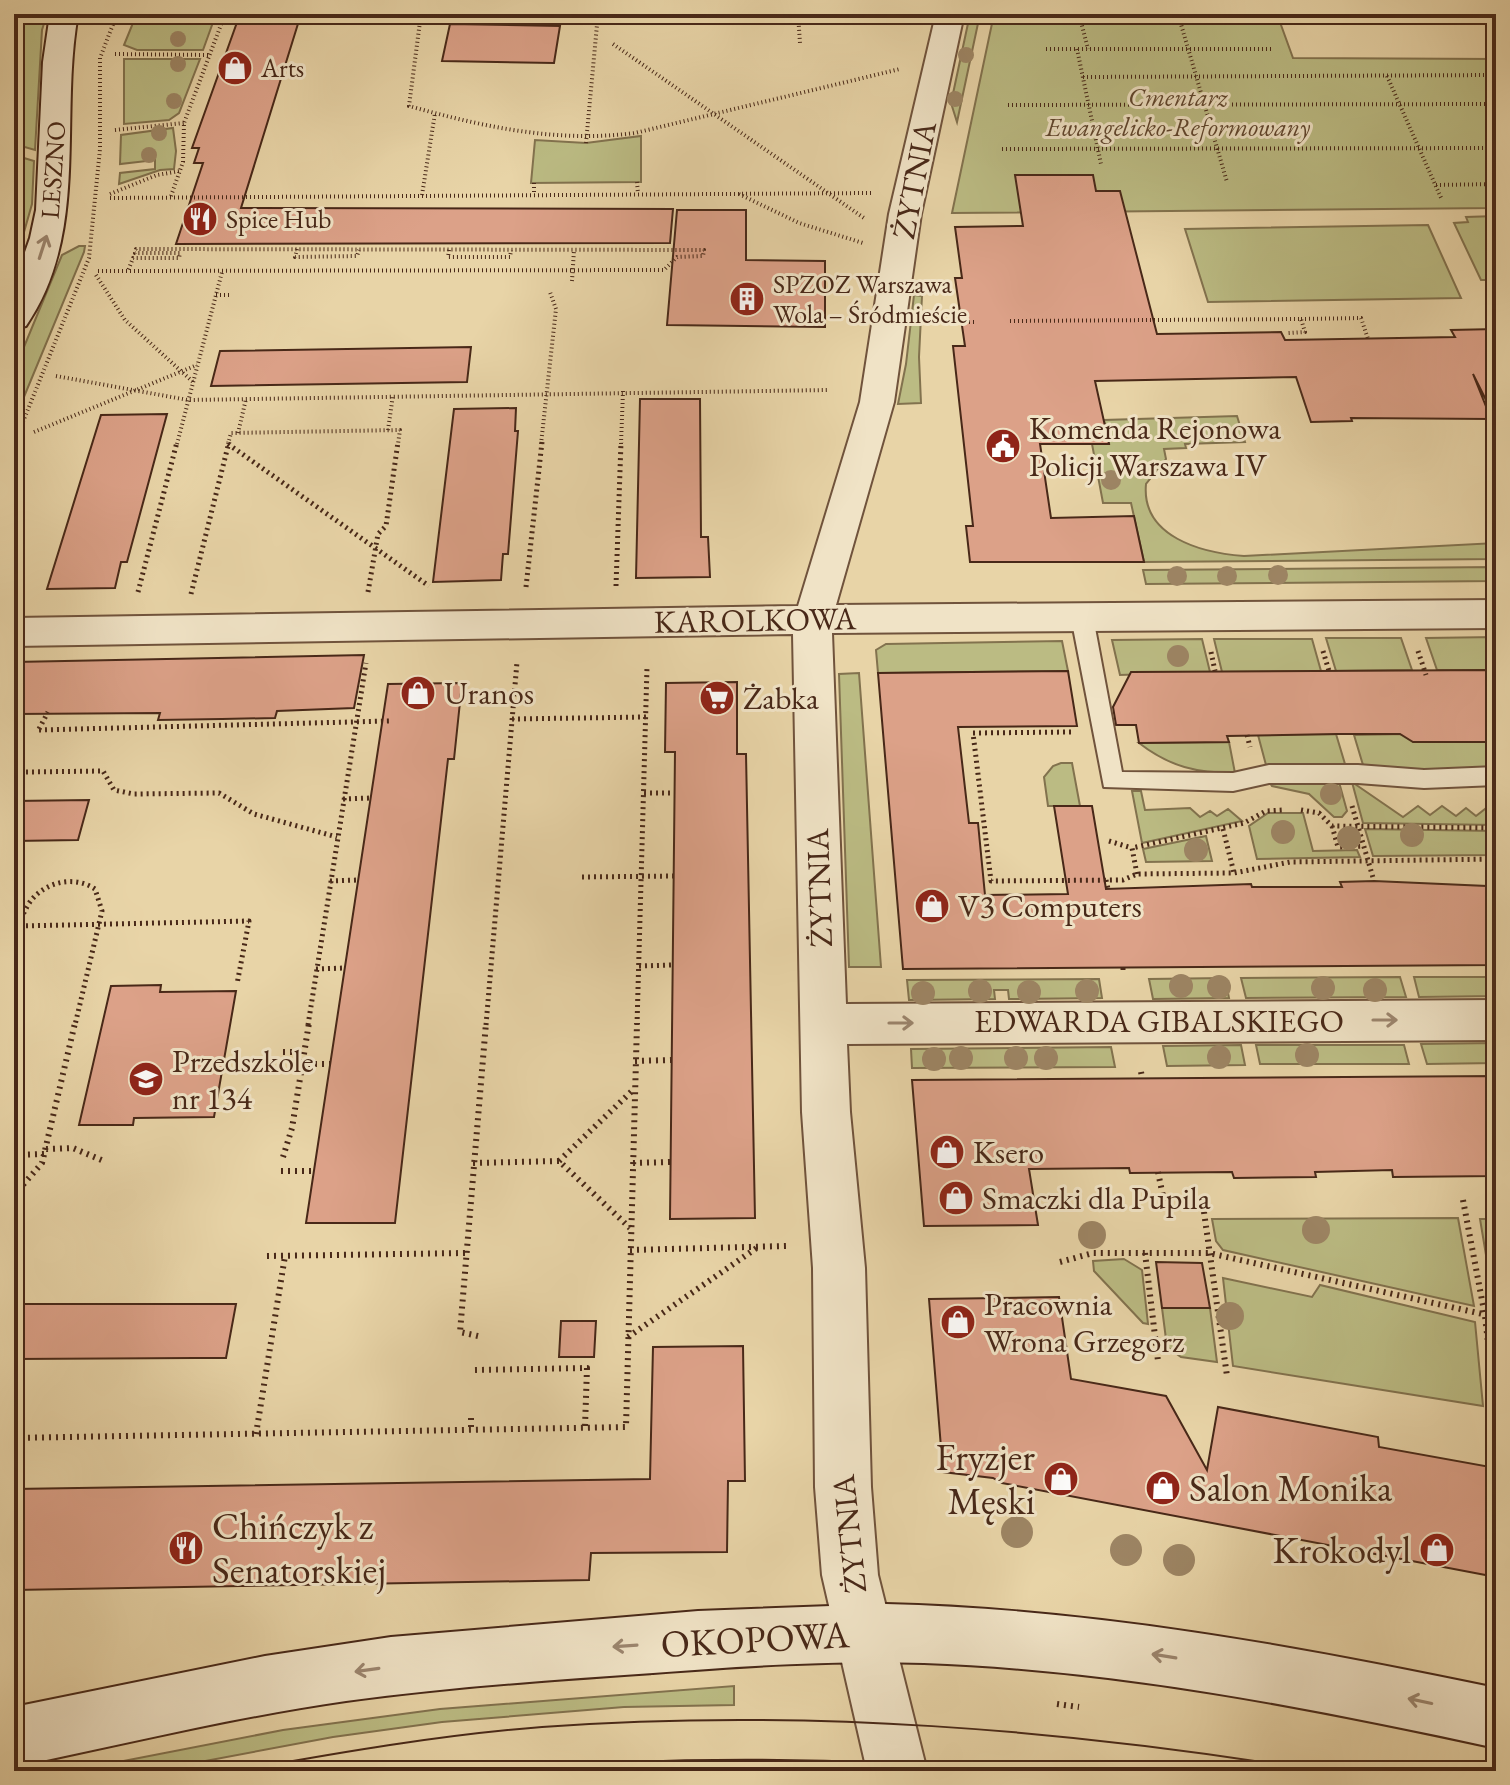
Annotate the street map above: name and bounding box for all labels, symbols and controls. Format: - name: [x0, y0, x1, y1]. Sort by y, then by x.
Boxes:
- shop icon: Arts: [216, 49, 254, 87]
- place label: Arts: [260, 51, 304, 85]
- park label: Cmentarz Ewangelicko-Reformowany: [1045, 80, 1311, 144]
- street label: ŻYTNIA: [882, 117, 946, 242]
- street label: LESZNO: [33, 120, 73, 220]
- restaurant icon: Spice Hub: [181, 200, 219, 238]
- place label: Spice Hub: [226, 202, 332, 236]
- one-way arrow: [37, 235, 51, 260]
- place label: SPZOZ Warszawa Wola – Śródmieście: [773, 267, 967, 331]
- building icon: SPZOZ Warszawa Wola – Śródmieście: [728, 280, 766, 318]
- place label: Komenda Rejonowa Policji Warszawa IV: [1029, 407, 1281, 486]
- public building icon: Komenda Rejonowa Policji Warszawa IV: [984, 427, 1022, 465]
- street label: KAROLKOWA: [654, 597, 857, 643]
- place label: Uranos: [444, 672, 534, 714]
- shop icon: Uranos: [399, 674, 437, 712]
- place label: Żabka: [743, 677, 819, 719]
- supermarket icon: Żabka: [698, 679, 736, 717]
- street label: ŻYTNIA: [796, 827, 842, 948]
- place label: V3 Computers: [958, 885, 1142, 927]
- shop icon: V3 Computers: [913, 887, 951, 925]
- street label: EDWARDA GIBALSKIEGO: [974, 1000, 1344, 1042]
- one-way arrow: [1371, 1012, 1398, 1028]
- one-way arrow: [887, 1015, 914, 1031]
- place label: Przedszkole nr 134: [172, 1040, 314, 1119]
- school or university icon: Przedszkole nr 134: [127, 1060, 165, 1098]
- place label: Ksero: [973, 1131, 1044, 1173]
- shop icon: Ksero: [928, 1133, 966, 1171]
- place label: Smaczki dla Pupila: [982, 1177, 1211, 1219]
- shop icon: Smaczki dla Pupila: [937, 1179, 975, 1217]
- place label: Pracownia Wrona Grzegorz: [984, 1283, 1184, 1362]
- shop icon: Pracownia Wrona Grzegorz: [939, 1303, 977, 1341]
- place label: Fryzjer Męski: [936, 1432, 1035, 1525]
- shop icon: Fryzjer Męski: [1042, 1460, 1080, 1498]
- place label: Salon Monika: [1189, 1463, 1393, 1512]
- shop icon: Salon Monika: [1144, 1469, 1182, 1507]
- street label: ŻYTNIA: [822, 1472, 876, 1595]
- place label: Chińczyk z Senatorskiej: [212, 1501, 386, 1594]
- place label: Krokodyl: [1273, 1525, 1411, 1574]
- restaurant icon: Chińczyk z Senatorskiej: [167, 1529, 205, 1567]
- shop icon: Krokodyl: [1418, 1531, 1456, 1569]
- street label: OKOPOWA: [659, 1609, 851, 1668]
- one-way arrow: [612, 1639, 639, 1654]
- one-way arrow: [1152, 1648, 1177, 1663]
- one-way arrow: [354, 1663, 380, 1678]
- one-way arrow: [1408, 1693, 1433, 1708]

